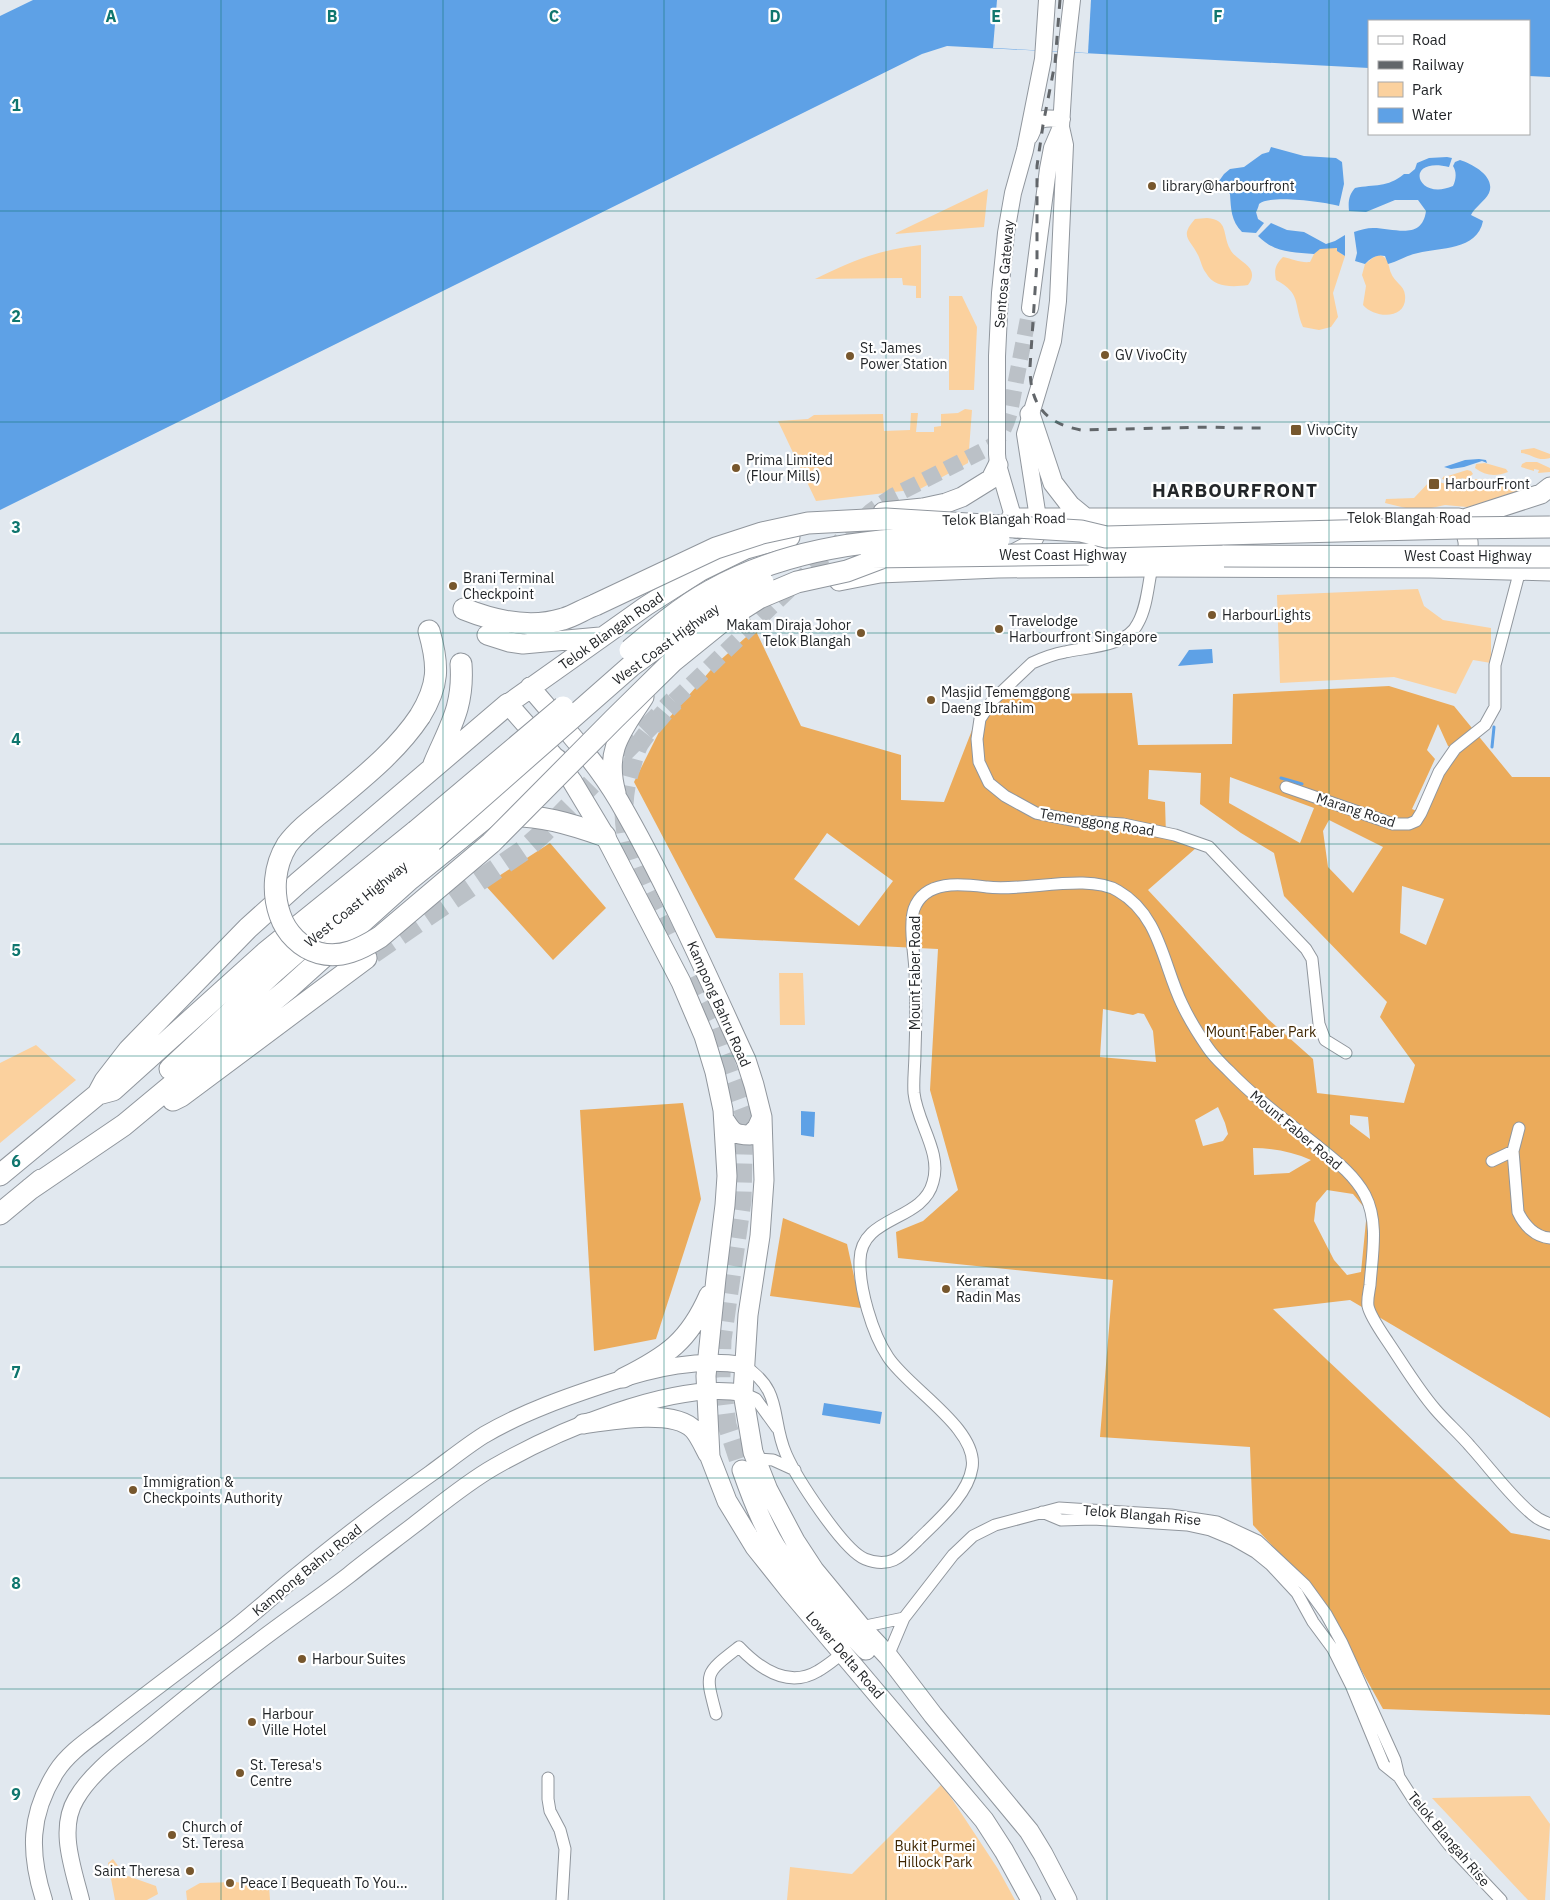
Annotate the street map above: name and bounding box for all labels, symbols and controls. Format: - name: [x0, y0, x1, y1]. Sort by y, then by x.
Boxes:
- text: A: [106, 6, 117, 26]
- text: B: [327, 6, 338, 26]
- text: C: [549, 6, 559, 26]
- text: D: [769, 6, 781, 26]
- text: E: [991, 6, 1001, 26]
- text: F: [1213, 6, 1223, 26]
- legend: [1368, 20, 1530, 135]
- text: Road: [1412, 30, 1447, 49]
- text: Railway: [1412, 55, 1465, 74]
- text: Park: [1412, 80, 1442, 99]
- text: 1: [11, 95, 21, 115]
- text: Water: [1412, 105, 1453, 124]
- place label: library@harbourfront: [1162, 177, 1295, 195]
- marker: library@harbourfront: [1146, 180, 1158, 192]
- street label: Sentosa Gateway: [990, 219, 1018, 329]
- text: 2: [11, 306, 21, 326]
- place label: St. James Power Station: [860, 339, 948, 373]
- place label: GV VivoCity: [1115, 346, 1187, 364]
- marker: GV VivoCity: [1099, 349, 1111, 361]
- marker: St. James Power Station: [844, 350, 856, 362]
- place label: VivoCity: [1307, 421, 1358, 439]
- marker: VivoCity: [1289, 423, 1303, 437]
- place label: Prima Limited (Flour Mills): [746, 451, 833, 485]
- marker: Prima Limited (Flour Mills): [730, 462, 742, 474]
- place label: HarbourFront: [1445, 475, 1530, 493]
- marker: HarbourFront: [1427, 477, 1441, 491]
- district label: HARBOURFRONT: [1152, 478, 1318, 502]
- street label: Telok Blangah Road: [942, 509, 1066, 529]
- street label: Telok Blangah Road: [1347, 509, 1471, 527]
- text: 3: [11, 517, 21, 537]
- street label: West Coast Highway: [999, 546, 1127, 564]
- street label: West Coast Highway: [1404, 547, 1532, 565]
- place label: Brani Terminal Checkpoint: [463, 569, 555, 603]
- marker: Brani Terminal Checkpoint: [447, 580, 459, 592]
- street label: Telok Blangah Road: [555, 588, 667, 674]
- street label: West Coast Highway: [609, 599, 723, 689]
- place label: HarbourLights: [1222, 606, 1311, 624]
- marker: HarbourLights: [1206, 609, 1218, 621]
- place label: Travelodge Harbourfront Singapore: [1009, 612, 1158, 646]
- place label: Makam Diraja Johor Telok Blangah: [726, 616, 851, 650]
- marker: Travelodge Harbourfront Singapore: [993, 623, 1005, 635]
- marker: Makam Diraja Johor Telok Blangah: [855, 627, 867, 639]
- place label: Masjid Tememggong Daeng Ibrahim: [941, 683, 1071, 717]
- marker: Masjid Tememggong Daeng Ibrahim: [925, 694, 937, 706]
- text: 4: [11, 729, 21, 749]
- street label: Marang Road: [1314, 789, 1398, 831]
- street label: Temenggong Road: [1038, 804, 1156, 840]
- street label: West Coast Highway: [301, 857, 411, 951]
- street label: Mount Faber Road: [906, 916, 924, 1030]
- street label: Kampong Bahru Road: [683, 938, 755, 1070]
- text: 5: [11, 940, 21, 960]
- park label: Mount Faber Park: [1206, 1023, 1317, 1041]
- street label: Mount Faber Road: [1246, 1086, 1346, 1174]
- text: 6: [11, 1151, 21, 1171]
- place label: Keramat Radin Mas: [956, 1272, 1021, 1306]
- marker: Keramat Radin Mas: [940, 1283, 952, 1295]
- text: 7: [11, 1362, 21, 1382]
- place label: Immigration & Checkpoints Authority: [143, 1473, 282, 1507]
- marker: Immigration & Checkpoints Authority: [127, 1484, 139, 1496]
- street label: Telok Blangah Rise: [1082, 1501, 1202, 1529]
- street label: Kampong Bahru Road: [248, 1520, 366, 1620]
- text: 8: [11, 1573, 21, 1593]
- street label: Lower Delta Road: [802, 1608, 888, 1702]
- place label: Harbour Suites: [312, 1650, 406, 1668]
- marker: Harbour Suites: [296, 1653, 308, 1665]
- place label: Harbour Ville Hotel: [262, 1705, 327, 1739]
- marker: Harbour Ville Hotel: [246, 1716, 258, 1728]
- place label: St. Teresa's Centre: [250, 1756, 322, 1790]
- marker: St. Teresa's Centre: [234, 1767, 246, 1779]
- text: 9: [11, 1784, 21, 1804]
- street label: Telok Blangah Rise: [1404, 1788, 1494, 1890]
- place label: Church of St. Teresa: [182, 1818, 245, 1852]
- marker: Church of St. Teresa: [166, 1829, 178, 1841]
- park label: Bukit Purmei Hillock Park: [894, 1837, 976, 1871]
- place label: Saint Theresa: [94, 1862, 181, 1880]
- marker: Saint Theresa: [184, 1865, 196, 1877]
- place label: Peace I Bequeath To You...: [240, 1874, 408, 1892]
- marker: Peace I Bequeath To You...: [224, 1877, 236, 1889]

